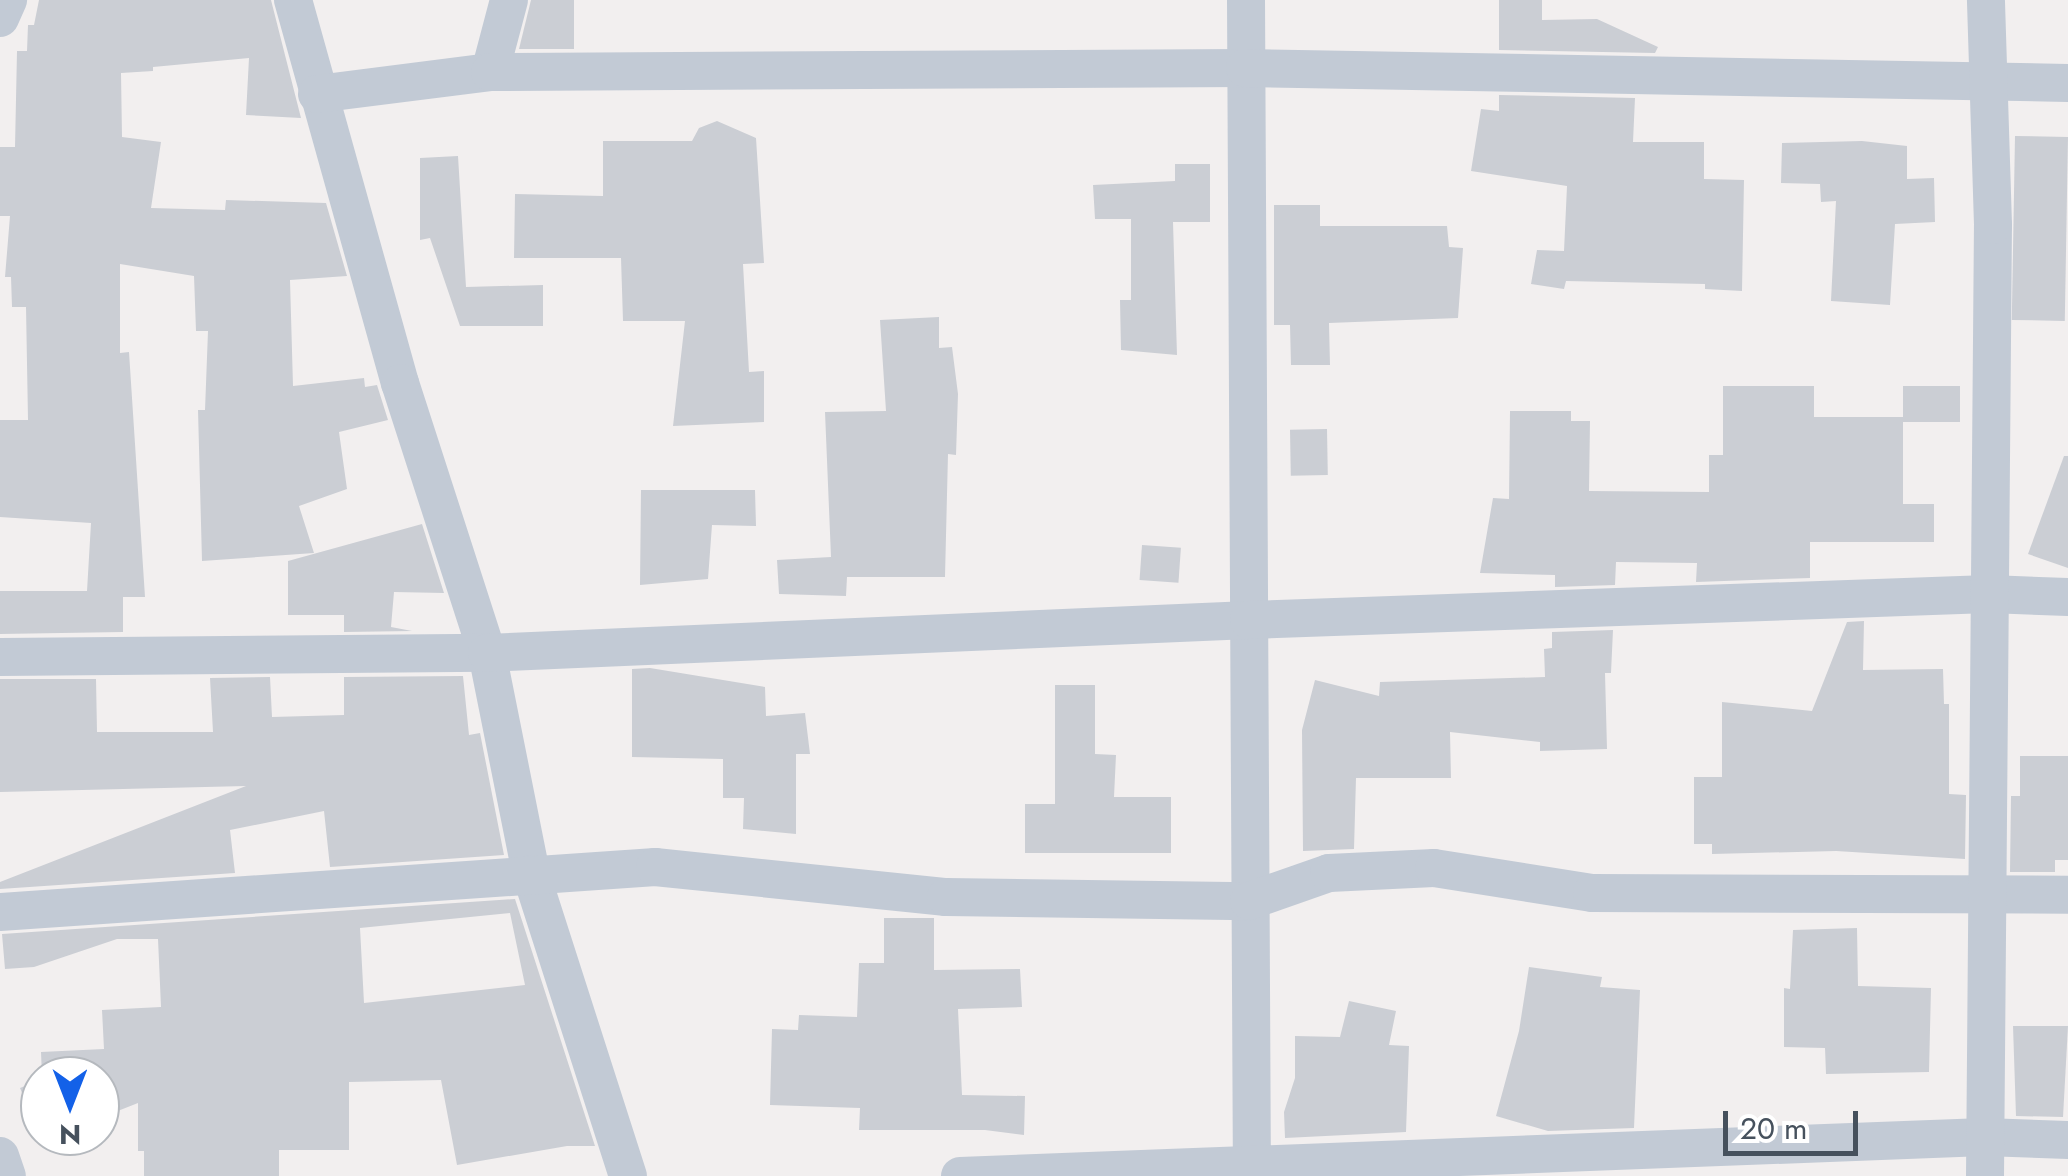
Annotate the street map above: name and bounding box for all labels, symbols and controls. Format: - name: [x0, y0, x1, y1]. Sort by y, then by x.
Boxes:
- north arrow: [20, 1056, 120, 1156]
- scale bar: [1728, 1091, 1863, 1153]
- text: 20 m: [1740, 1107, 1807, 1150]
- text: N: [59, 1114, 81, 1155]

